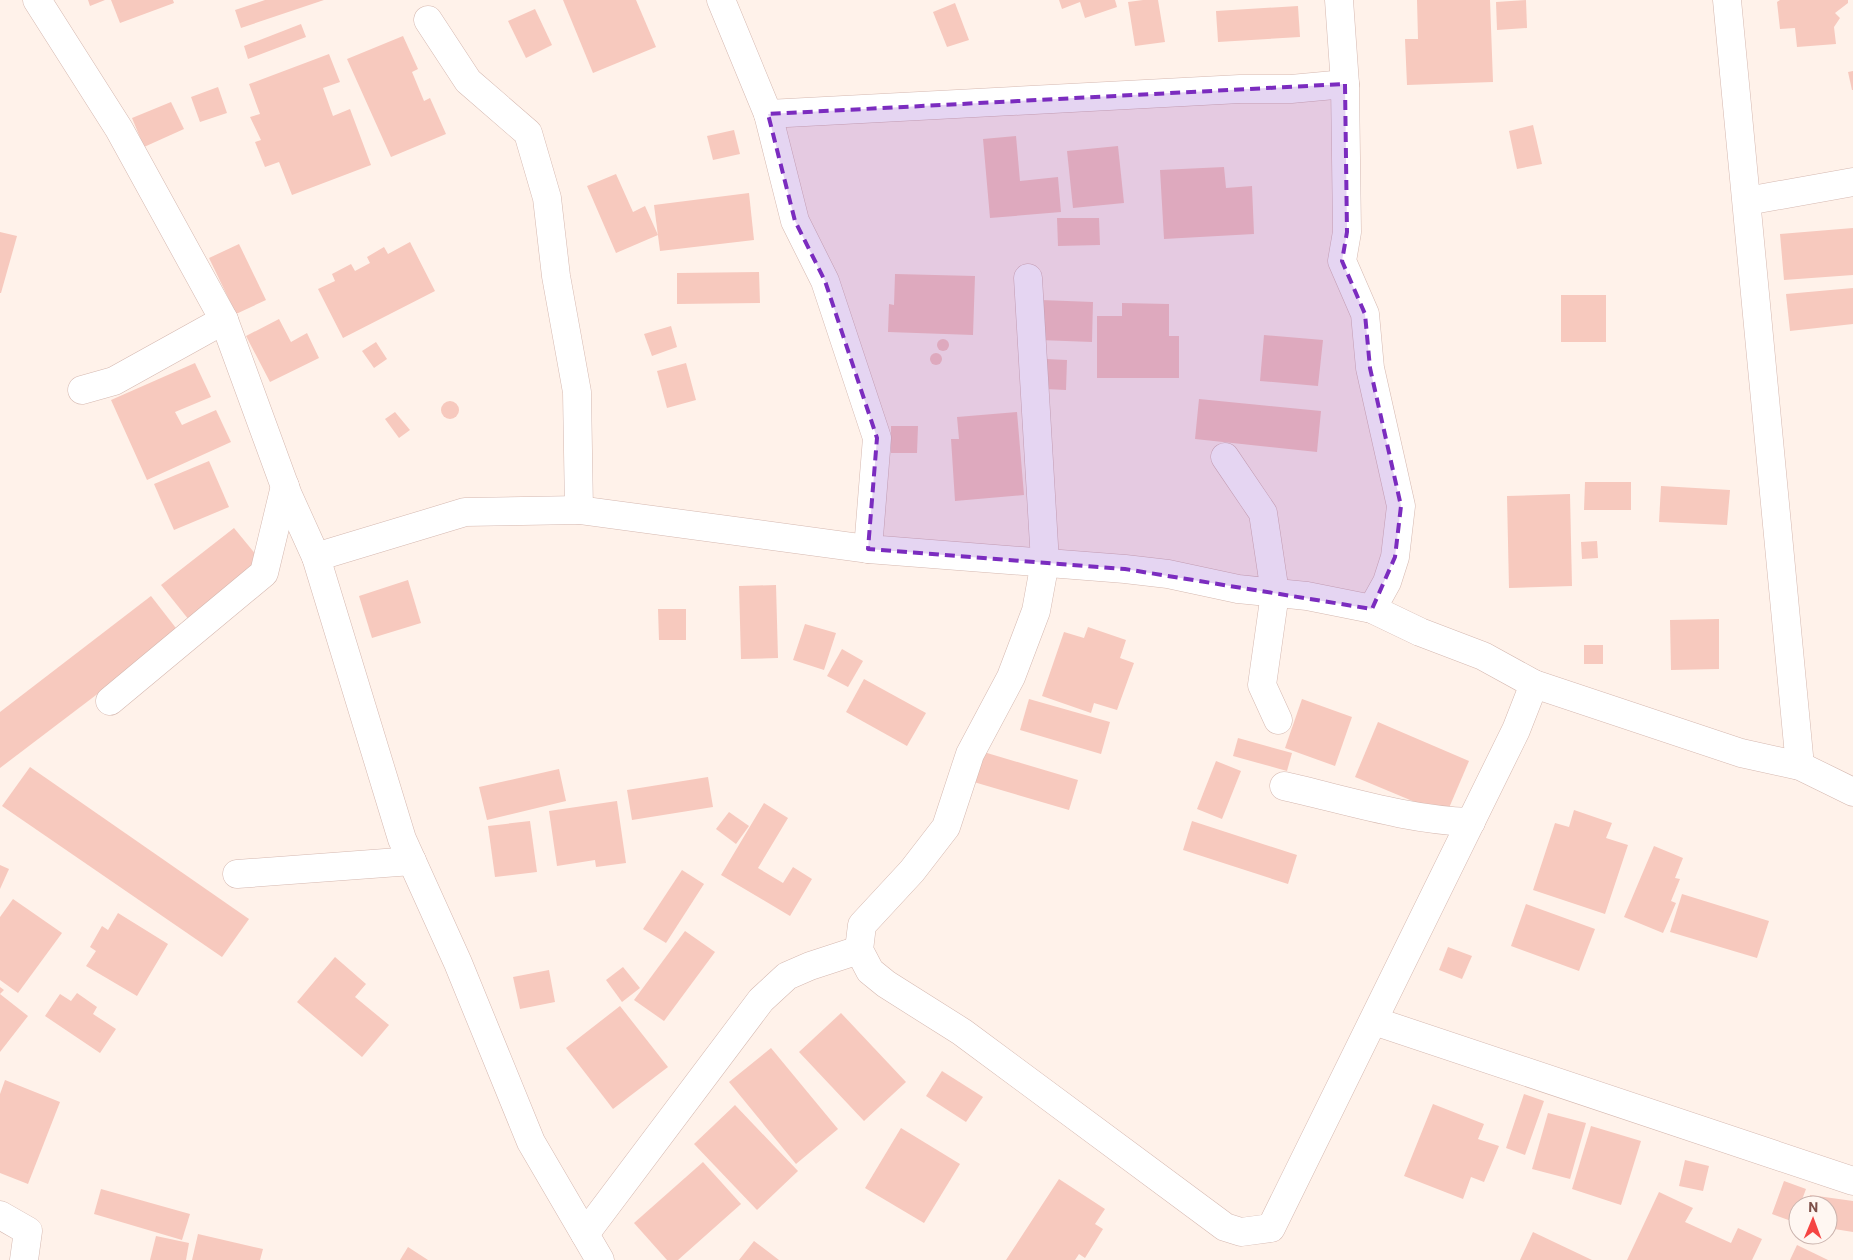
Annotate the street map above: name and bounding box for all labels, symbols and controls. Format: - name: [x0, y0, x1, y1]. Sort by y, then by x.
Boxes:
- north arrow: [1788, 1195, 1838, 1245]
- text: N: [1808, 1199, 1818, 1215]

